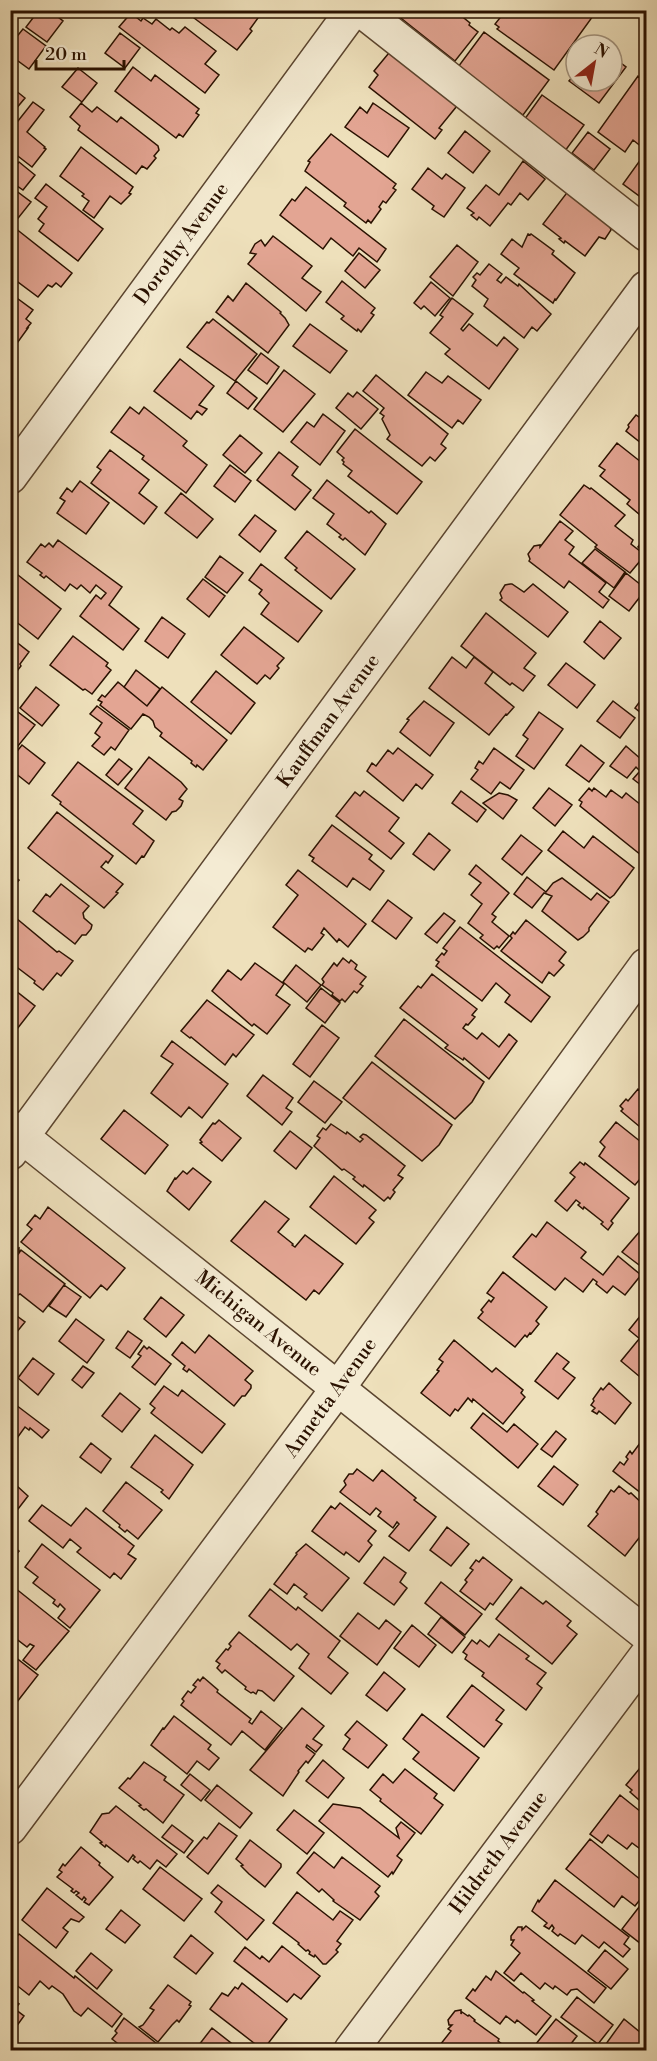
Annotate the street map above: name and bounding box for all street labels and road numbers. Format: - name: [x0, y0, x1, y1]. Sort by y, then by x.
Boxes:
- street label: Dorothy Avenue: [129, 178, 235, 310]
- street label: Kauffman Avenue: [272, 649, 386, 793]
- street label: Michigan Avenue: [190, 1265, 326, 1383]
- street label: Annetta Avenue: [278, 1333, 383, 1464]
- street label: Hildreth Avenue: [445, 1786, 553, 1920]

